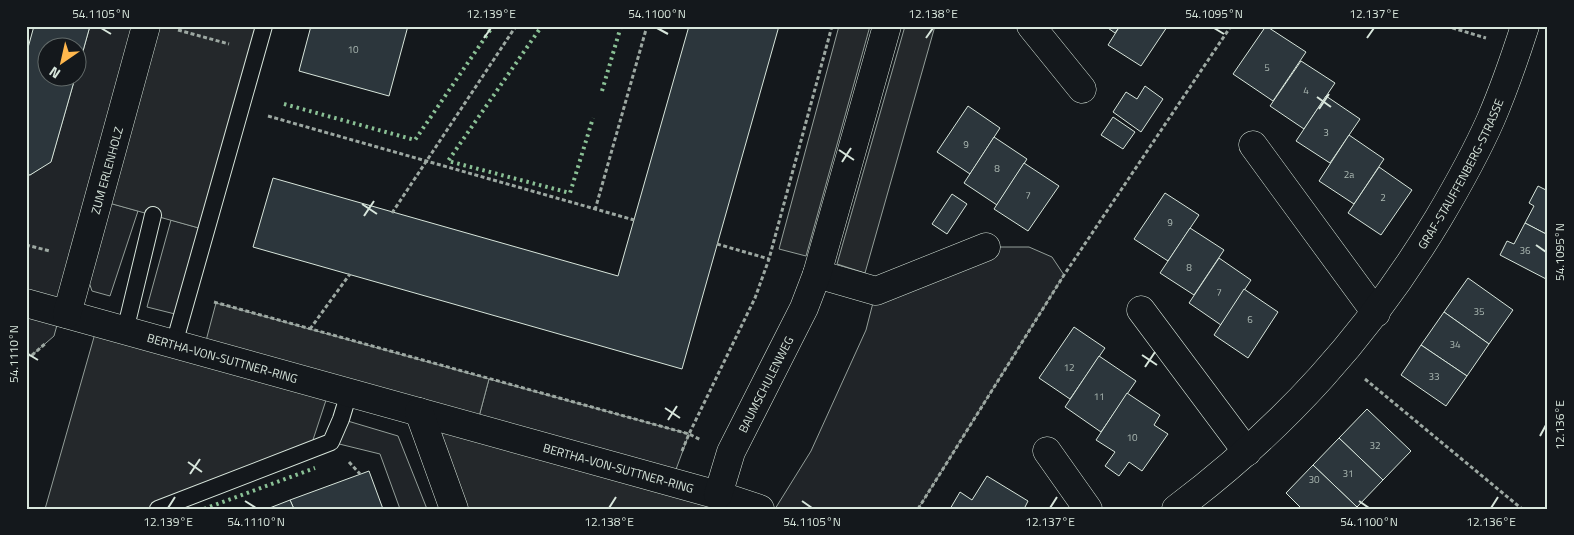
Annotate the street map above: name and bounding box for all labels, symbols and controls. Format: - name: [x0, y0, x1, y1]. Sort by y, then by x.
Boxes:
- text: 54.1105°N: [72, 4, 130, 23]
- text: 12.139°E: [466, 4, 516, 23]
- text: 54.1100°N: [628, 4, 686, 23]
- text: 12.138°E: [908, 4, 958, 23]
- text: 54.1095°N: [1185, 4, 1243, 23]
- text: 12.137°E: [1349, 4, 1399, 23]
- north arrow: [38, 38, 88, 88]
- house number: 10: [347, 42, 359, 57]
- house number: 5: [1264, 60, 1270, 75]
- text: N: [45, 62, 64, 85]
- house number: 4: [1303, 83, 1309, 98]
- street label: GRAF-STAUFFENBERG-STRASSE: [1412, 95, 1508, 253]
- street label: ZUM ERLENHOLZ: [85, 125, 127, 216]
- house number: 3: [1323, 125, 1329, 140]
- house number: 9: [963, 137, 969, 152]
- house number: 8: [994, 161, 1000, 176]
- house number: 2a: [1344, 167, 1354, 182]
- house number: 7: [1025, 188, 1031, 203]
- house number: 2: [1380, 190, 1386, 205]
- house number: 9: [1167, 215, 1173, 230]
- text: 54.1095°N: [1550, 223, 1569, 281]
- house number: 36: [1519, 243, 1531, 258]
- house number: 8: [1186, 260, 1192, 275]
- house number: 7: [1216, 285, 1222, 300]
- house number: 35: [1473, 304, 1485, 319]
- house number: 6: [1247, 312, 1253, 327]
- text: 54.1110°N: [4, 325, 23, 383]
- street label: BERTHA-VON-SUTTNER-RING: [145, 328, 300, 387]
- street label: BAUMSCHULENWEG: [733, 332, 798, 436]
- house number: 34: [1449, 337, 1461, 352]
- house number: 12: [1063, 360, 1075, 375]
- house number: 33: [1428, 369, 1440, 384]
- house number: 11: [1093, 389, 1105, 404]
- text: 12.136°E: [1550, 400, 1569, 450]
- house number: 10: [1126, 430, 1138, 445]
- street label: BERTHA-VON-SUTTNER-RING: [541, 437, 696, 497]
- house number: 32: [1369, 438, 1381, 453]
- house number: 31: [1342, 466, 1354, 481]
- house number: 30: [1308, 472, 1320, 487]
- text: 12.139°E: [143, 512, 193, 531]
- text: 54.1110°N: [227, 512, 285, 531]
- text: 12.138°E: [584, 512, 634, 531]
- text: 54.1105°N: [783, 512, 841, 531]
- text: 12.137°E: [1025, 512, 1075, 531]
- text: 54.1100°N: [1340, 512, 1398, 531]
- text: 12.136°E: [1466, 512, 1516, 531]

